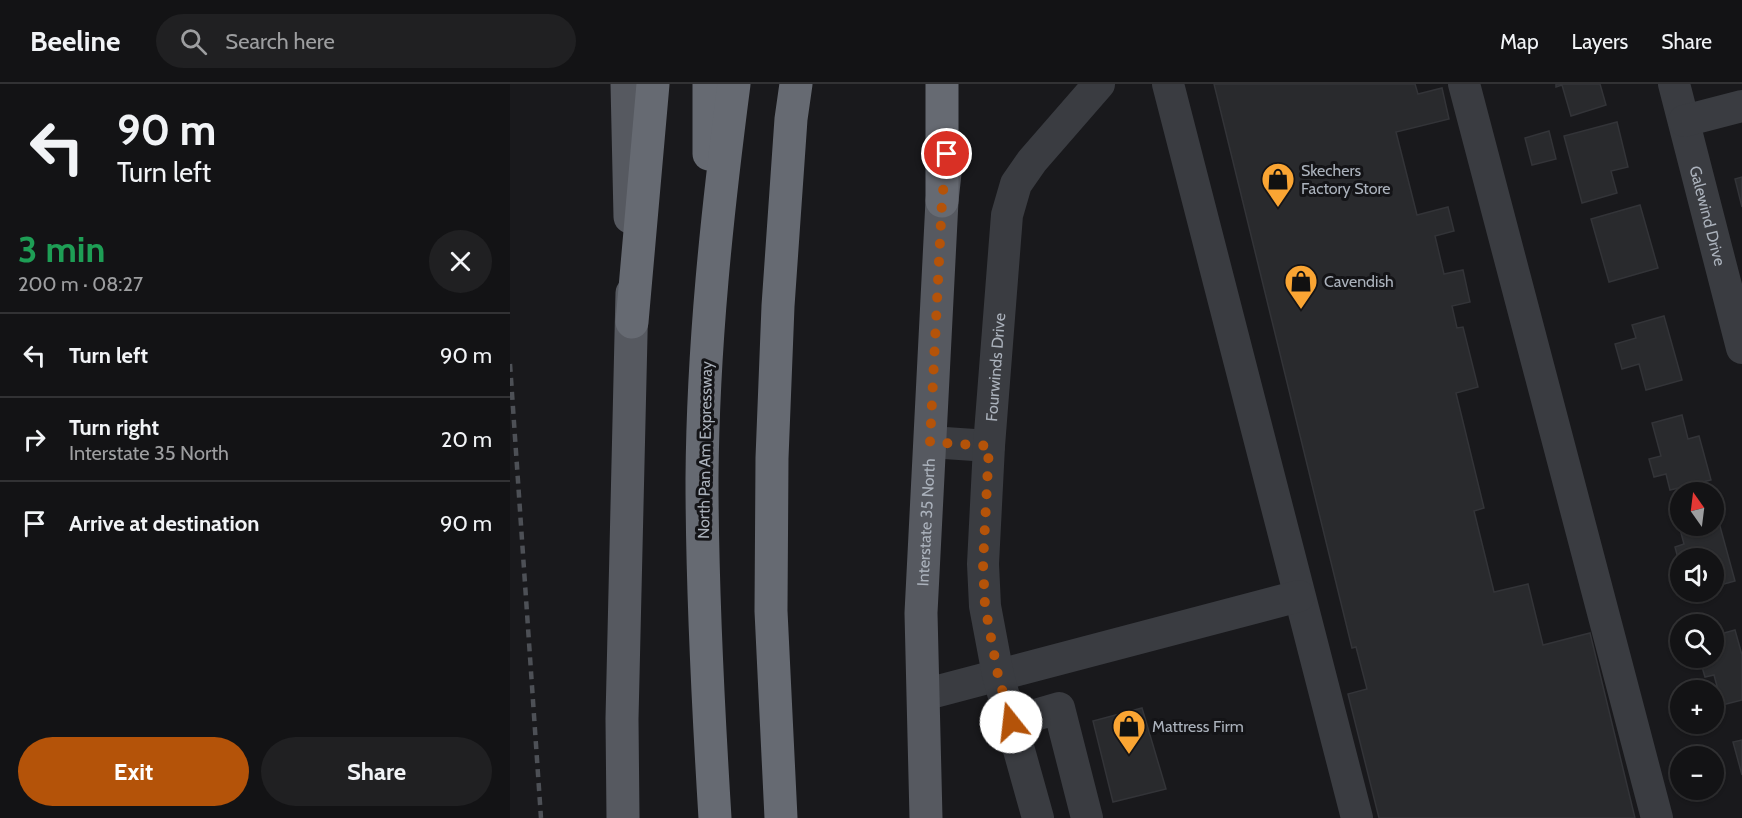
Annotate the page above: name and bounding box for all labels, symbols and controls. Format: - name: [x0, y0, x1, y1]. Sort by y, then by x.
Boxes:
- search box: [156, 14, 576, 68]
- text: Beeline: [30, 24, 120, 58]
- icon: search: [177, 25, 210, 58]
- text: Search here: [225, 28, 335, 55]
- text: Map: [1500, 29, 1539, 54]
- text: Layers: [1572, 29, 1628, 54]
- text: Share: [1661, 29, 1712, 54]
- text: 90 m: [117, 104, 216, 156]
- icon: left: [18, 108, 96, 186]
- pin: [921, 128, 972, 179]
- icon: arrive: [930, 137, 963, 170]
- text: Turn left: [117, 156, 211, 189]
- shop icon: Skechers Factory Store: [1260, 161, 1296, 208]
- place label: Skechers Factory Store: [1301, 161, 1391, 198]
- street label: Galewind Drive: [1686, 164, 1730, 268]
- text: 3 min: [18, 227, 105, 271]
- button: close: [429, 230, 492, 293]
- shop icon: Cavendish: [1283, 263, 1319, 310]
- text: 200 m · 08:27: [18, 272, 143, 296]
- place label: Cavendish: [1324, 272, 1394, 291]
- street label: Fourwinds Drive: [981, 312, 1009, 422]
- icon: left: [18, 339, 51, 372]
- text: Turn left: [69, 342, 148, 369]
- text: 90 m: [440, 342, 492, 369]
- street label: North Pan Am Expressway: [694, 361, 716, 539]
- text: Turn right: [69, 414, 159, 441]
- icon: right: [18, 423, 51, 456]
- text: 20 m: [441, 426, 492, 453]
- text: Interstate 35 North: [69, 441, 229, 465]
- street label: Interstate 35 North: [913, 458, 938, 587]
- north arrow: [1670, 482, 1724, 536]
- map controls: [1670, 482, 1724, 800]
- icon: arrive: [18, 507, 51, 540]
- text: Arrive at destination: [69, 510, 259, 537]
- text: 90 m: [440, 510, 492, 537]
- button: sound: [1670, 548, 1724, 602]
- button: search: [1670, 614, 1724, 668]
- button: +: [1670, 680, 1724, 734]
- position arrow: [979, 690, 1043, 754]
- shop icon: Mattress Firm: [1111, 708, 1147, 755]
- place label: Mattress Firm: [1152, 717, 1244, 736]
- button: Exit: [18, 737, 249, 806]
- button: Share: [261, 737, 492, 806]
- button: −: [1670, 746, 1724, 800]

